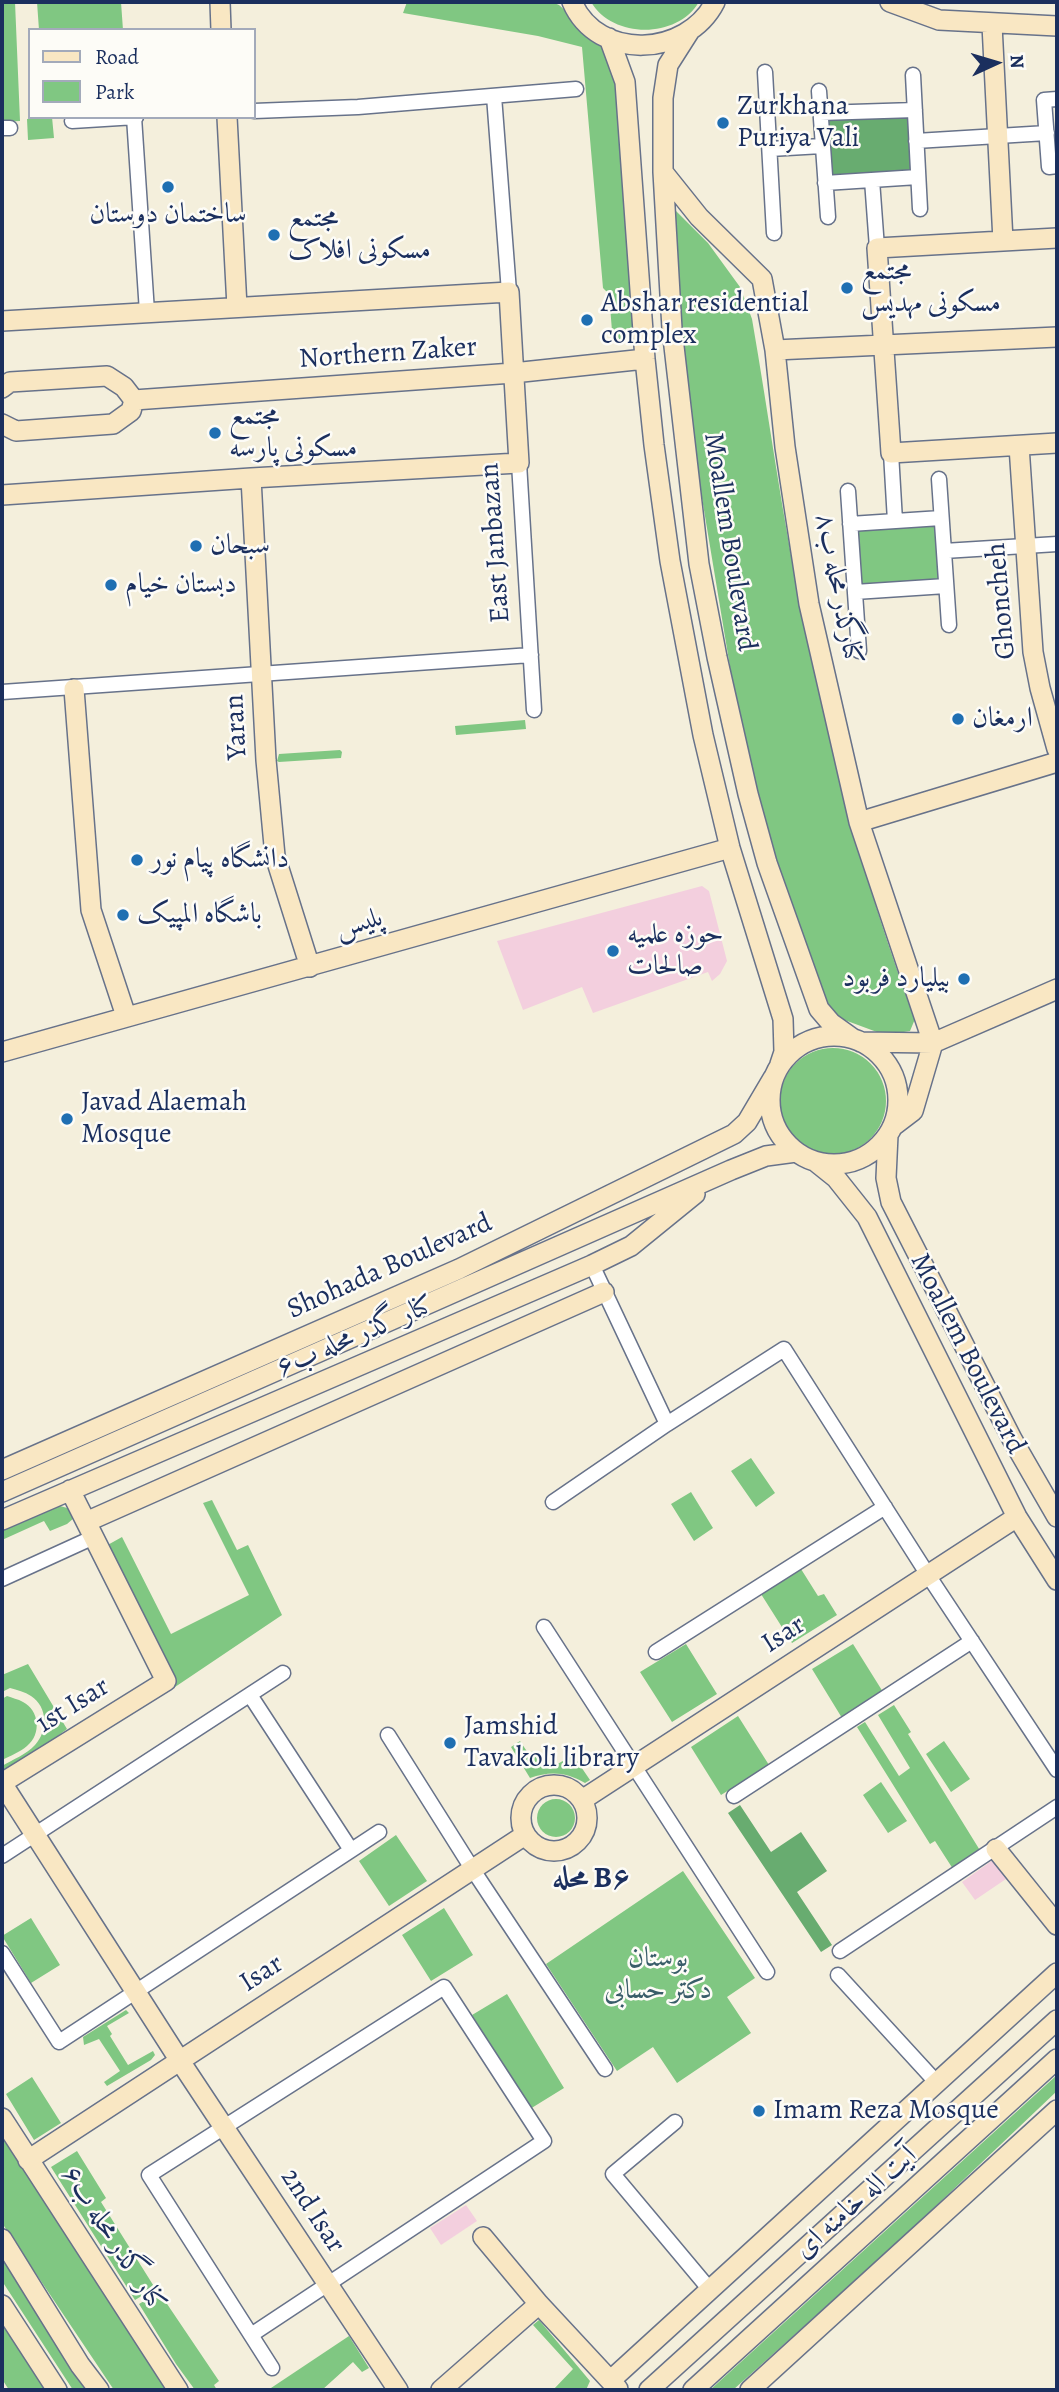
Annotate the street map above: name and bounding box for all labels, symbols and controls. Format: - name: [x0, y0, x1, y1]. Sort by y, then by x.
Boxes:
- legend: [28, 28, 256, 119]
- north arrow: [961, 28, 1031, 98]
- text: Road: [95, 43, 139, 71]
- text: N: [1003, 54, 1030, 69]
- text: Park: [95, 78, 134, 106]
- place label: Zurkhana Puriya Vali: [737, 90, 859, 156]
- marker: Zurkhana Puriya Vali: [715, 115, 731, 131]
- marker: ساختمان دوستان: [160, 179, 176, 195]
- place label: ساختمان دوستان: [89, 198, 247, 232]
- place label: مجتمع مسکونی افلاک: [288, 202, 431, 268]
- marker: مجتمع مسکونی افلاک: [266, 227, 282, 243]
- place label: مجتمع مسکونی مهدیس: [861, 255, 1001, 321]
- marker: مجتمع مسکونی مهدیس: [839, 280, 855, 296]
- place label: Abshar residential complex: [601, 287, 809, 353]
- marker: Abshar residential complex: [579, 312, 595, 328]
- street label: Northern Zaker: [298, 331, 478, 377]
- place label: مجتمع مسکونی پارسه: [229, 400, 357, 466]
- marker: مجتمع مسکونی پارسه: [207, 425, 223, 441]
- street label: Moallem Boulevard: [695, 430, 763, 654]
- street label: East Janbazan: [474, 462, 518, 624]
- street label: کنارگذر محله ب۸: [807, 510, 869, 668]
- place label: سبحان: [210, 529, 270, 563]
- marker: سبحان: [188, 538, 204, 554]
- street label: Ghoncheh: [980, 541, 1024, 661]
- place label: دبستان خیام: [125, 568, 237, 602]
- marker: دبستان خیام: [103, 577, 119, 593]
- street label: Yaran: [219, 694, 255, 760]
- place label: ارمغان: [972, 702, 1033, 736]
- marker: ارمغان: [950, 711, 966, 727]
- place label: دانشگاه پیام نور: [151, 843, 289, 877]
- marker: دانشگاه پیام نور: [129, 852, 145, 868]
- place label: باشگاه المپیک: [137, 898, 262, 932]
- street label: پلیس: [331, 901, 387, 947]
- marker: باشگاه المپیک: [115, 907, 131, 923]
- place label: حوزه علمیه صالحات: [627, 918, 724, 984]
- marker: حوزه علمیه صالحات: [605, 943, 621, 959]
- place label: بیلیارد فربود: [843, 962, 950, 996]
- marker: بیلیارد فربود: [956, 971, 972, 987]
- place label: Javad Alaemah Mosque: [81, 1086, 247, 1152]
- marker: Javad Alaemah Mosque: [59, 1111, 75, 1127]
- street label: Shohada Boulevard: [282, 1207, 498, 1327]
- street label: Moallem Boulevard: [902, 1248, 1032, 1460]
- street label: کنار گذر محله ب۶: [271, 1289, 439, 1385]
- street label: Isar: [756, 1609, 812, 1661]
- street label: 1st Isar: [30, 1671, 116, 1741]
- place label: Jamshid Tavakoli library: [464, 1710, 639, 1776]
- marker: Jamshid Tavakoli library: [442, 1735, 458, 1751]
- district label: محله B۶: [552, 1862, 630, 1898]
- park label: بوستان دکتر حسابی: [604, 1942, 712, 2008]
- street label: Isar: [234, 1948, 290, 2000]
- place label: Imam Reza Mosque: [773, 2094, 999, 2128]
- marker: Imam Reza Mosque: [751, 2103, 767, 2119]
- street label: آیت اله خامنه ای: [788, 2139, 924, 2267]
- street label: کنار گذر محله ب۶: [53, 2160, 173, 2318]
- street label: 2nd Isar: [272, 2163, 352, 2259]

